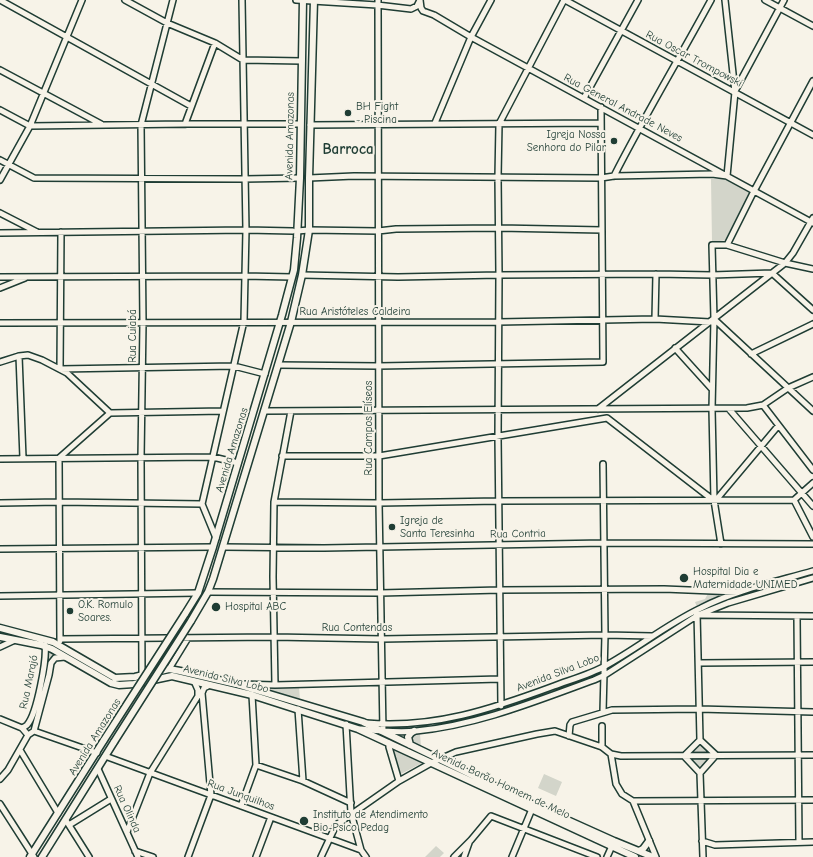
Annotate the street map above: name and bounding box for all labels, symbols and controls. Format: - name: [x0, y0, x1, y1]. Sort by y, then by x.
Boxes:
- street label: Rua Oscar Trompowski: [643, 28, 745, 90]
- street label: Rua General Andrade Neves: [561, 71, 685, 145]
- street label: Avenida Amazonas: [283, 92, 297, 180]
- place label: BH Fight - Piscina: [356, 100, 398, 126]
- marker: BH Fight - Piscina: [343, 108, 353, 118]
- place label: Igreja Nossa Senhora do Pilar: [527, 128, 606, 154]
- marker: Igreja Nossa Senhora do Pilar: [609, 136, 619, 146]
- district label: Barroca: [322, 141, 374, 159]
- street label: Rua Aristóteles Caldeira: [300, 305, 410, 319]
- street label: Rua Cuiabá: [126, 309, 140, 363]
- street label: Rua Campos Elíseos: [362, 381, 376, 475]
- street label: Avenida Amazonas: [213, 406, 251, 494]
- place label: Igreja de Santa Teresinha: [400, 514, 475, 540]
- marker: Igreja de Santa Teresinha: [387, 522, 397, 532]
- street label: Rua Contria: [490, 527, 546, 541]
- place label: Hospital Dia e Maternidade UNIMED: [693, 565, 798, 591]
- marker: Hospital Dia e Maternidade UNIMED: [678, 572, 690, 584]
- place label: O.K. Romulo Soares.: [78, 598, 133, 624]
- place label: Hospital ABC: [225, 600, 286, 614]
- marker: Hospital ABC: [210, 601, 222, 613]
- marker: O.K. Romulo Soares.: [65, 606, 75, 616]
- street label: Rua Contendas: [322, 621, 392, 635]
- street label: Avenida Silva Lobo: [515, 651, 601, 695]
- street label: Rua Marajó: [17, 654, 41, 710]
- street label: Avenida Silva Lobo: [182, 662, 270, 696]
- street label: Avenida Amazonas: [66, 696, 124, 778]
- street label: Avenida Barão Homem de Melo: [430, 746, 572, 822]
- street label: Rua Junquilhos: [206, 777, 276, 813]
- street label: Rua Olinda: [110, 783, 144, 835]
- place label: Instituto de Atendimento Bio-Psico Pedag: [313, 808, 428, 834]
- marker: Instituto de Atendimento Bio-Psico Pedag: [298, 815, 310, 827]

